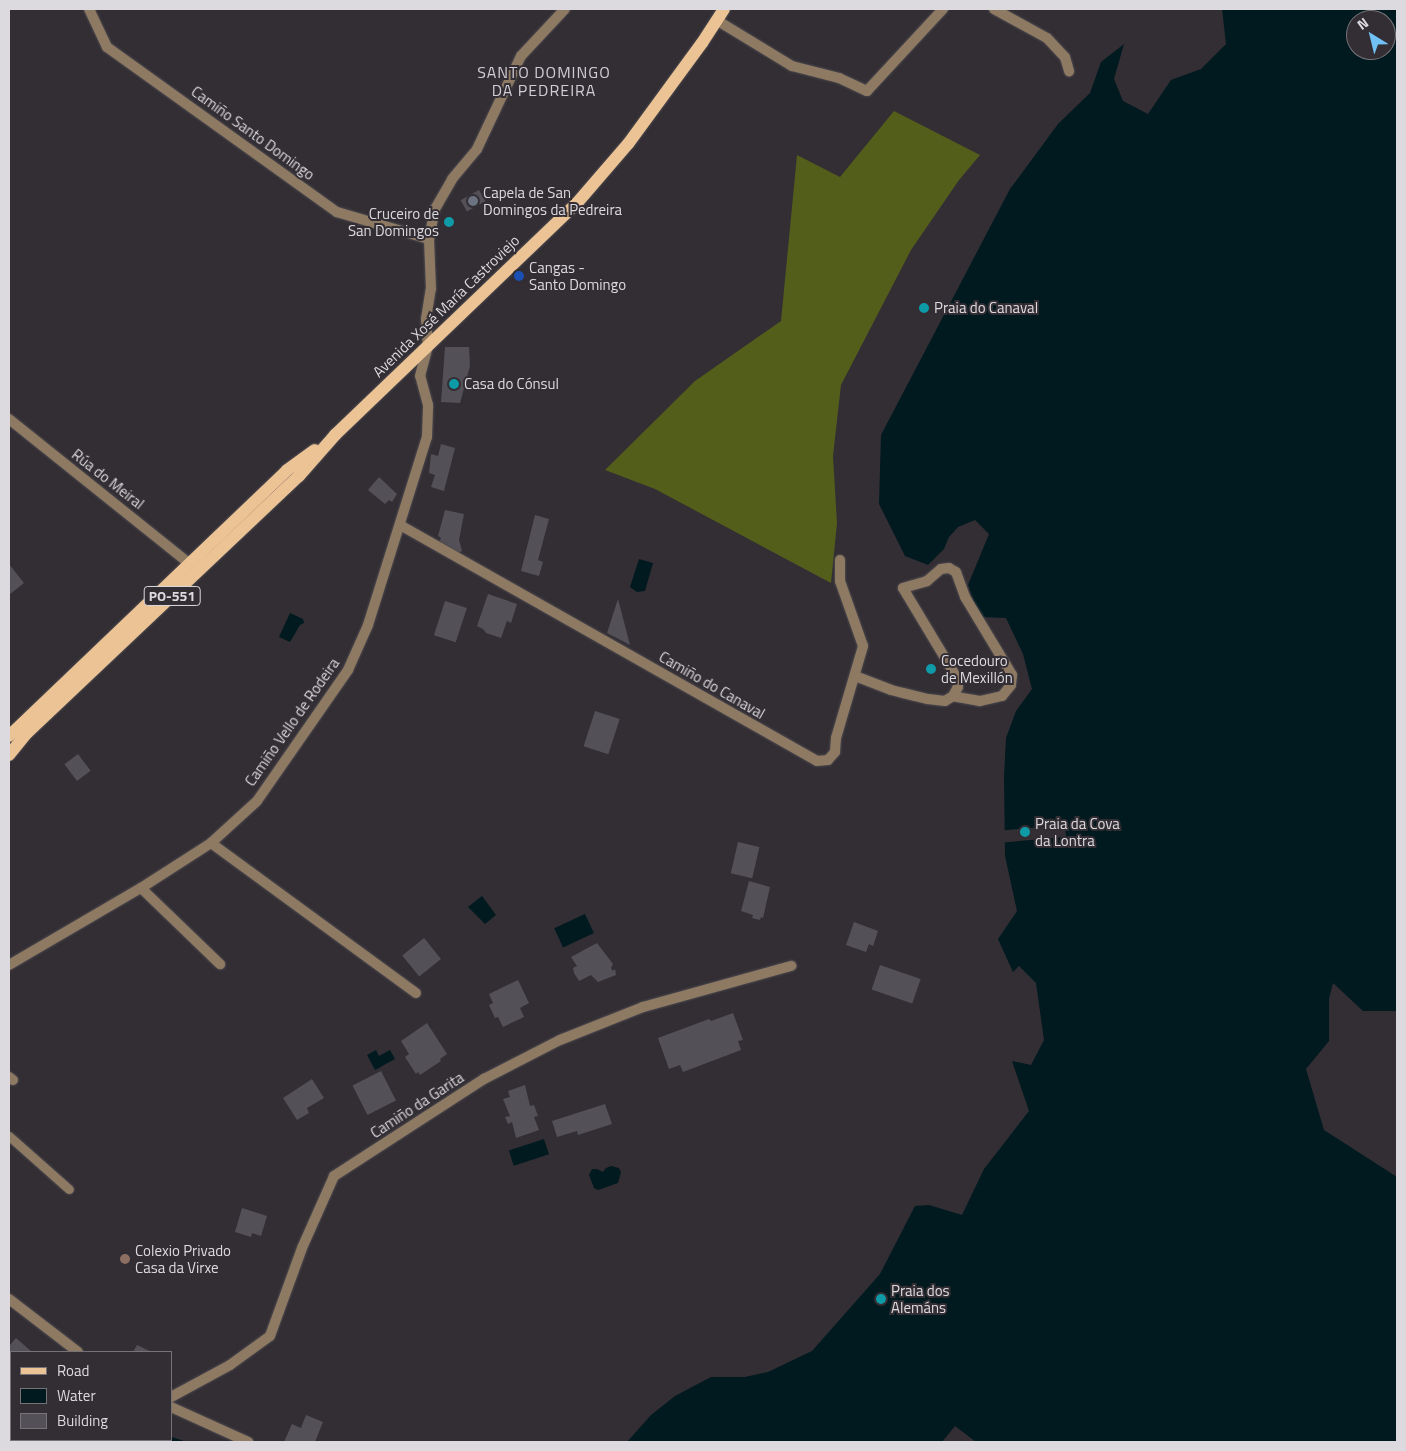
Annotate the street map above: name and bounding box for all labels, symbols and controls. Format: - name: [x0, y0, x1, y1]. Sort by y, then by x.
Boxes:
- north arrow: [1346, 10, 1396, 60]
- text: N: [1352, 12, 1373, 35]
- district label: SANTO DOMINGO DA PEDREIRA: [476, 62, 612, 100]
- street label: Camiño Santo Domingo: [188, 82, 318, 184]
- place label: Capela de San Domingos da Pedreira: [483, 183, 622, 218]
- marker: Capela de San Domingos da Pedreira: [467, 195, 479, 207]
- place label: Cruceiro de San Domingos: [348, 204, 439, 239]
- marker: Cruceiro de San Domingos: [443, 216, 455, 228]
- street label: Avenida Xosé María Castroviejo: [369, 231, 523, 381]
- place label: Cangas - Santo Domingo: [529, 258, 626, 293]
- marker: Cangas - Santo Domingo: [513, 270, 525, 282]
- place label: Praia do Canaval: [934, 299, 1038, 317]
- marker: Praia do Canaval: [918, 302, 930, 314]
- place label: Casa do Cónsul: [464, 375, 559, 393]
- marker: Casa do Cónsul: [448, 378, 460, 390]
- street label: Rúa do Meiral: [68, 445, 148, 513]
- road number: PO-551: [143, 584, 201, 608]
- street label: Camiño do Canaval: [656, 647, 768, 723]
- place label: Cocedouro de Mexillón: [941, 651, 1013, 686]
- street label: Camiño Vello de Rodeira: [241, 655, 343, 789]
- marker: Cocedouro de Mexillón: [925, 663, 937, 675]
- place label: Praia da Cova da Lontra: [1035, 814, 1120, 849]
- marker: Praia da Cova da Lontra: [1019, 826, 1031, 838]
- street label: Camiño da Garita: [367, 1068, 467, 1142]
- place label: Colexio Privado Casa da Virxe: [135, 1241, 231, 1276]
- marker: Colexio Privado Casa da Virxe: [119, 1253, 131, 1265]
- place label: Praia dos Alemáns: [891, 1281, 950, 1316]
- marker: Praia dos Alemáns: [875, 1293, 887, 1305]
- legend: [10, 1351, 172, 1441]
- text: Road: [57, 1359, 89, 1382]
- text: Water: [57, 1384, 96, 1407]
- text: Building: [57, 1409, 108, 1432]

